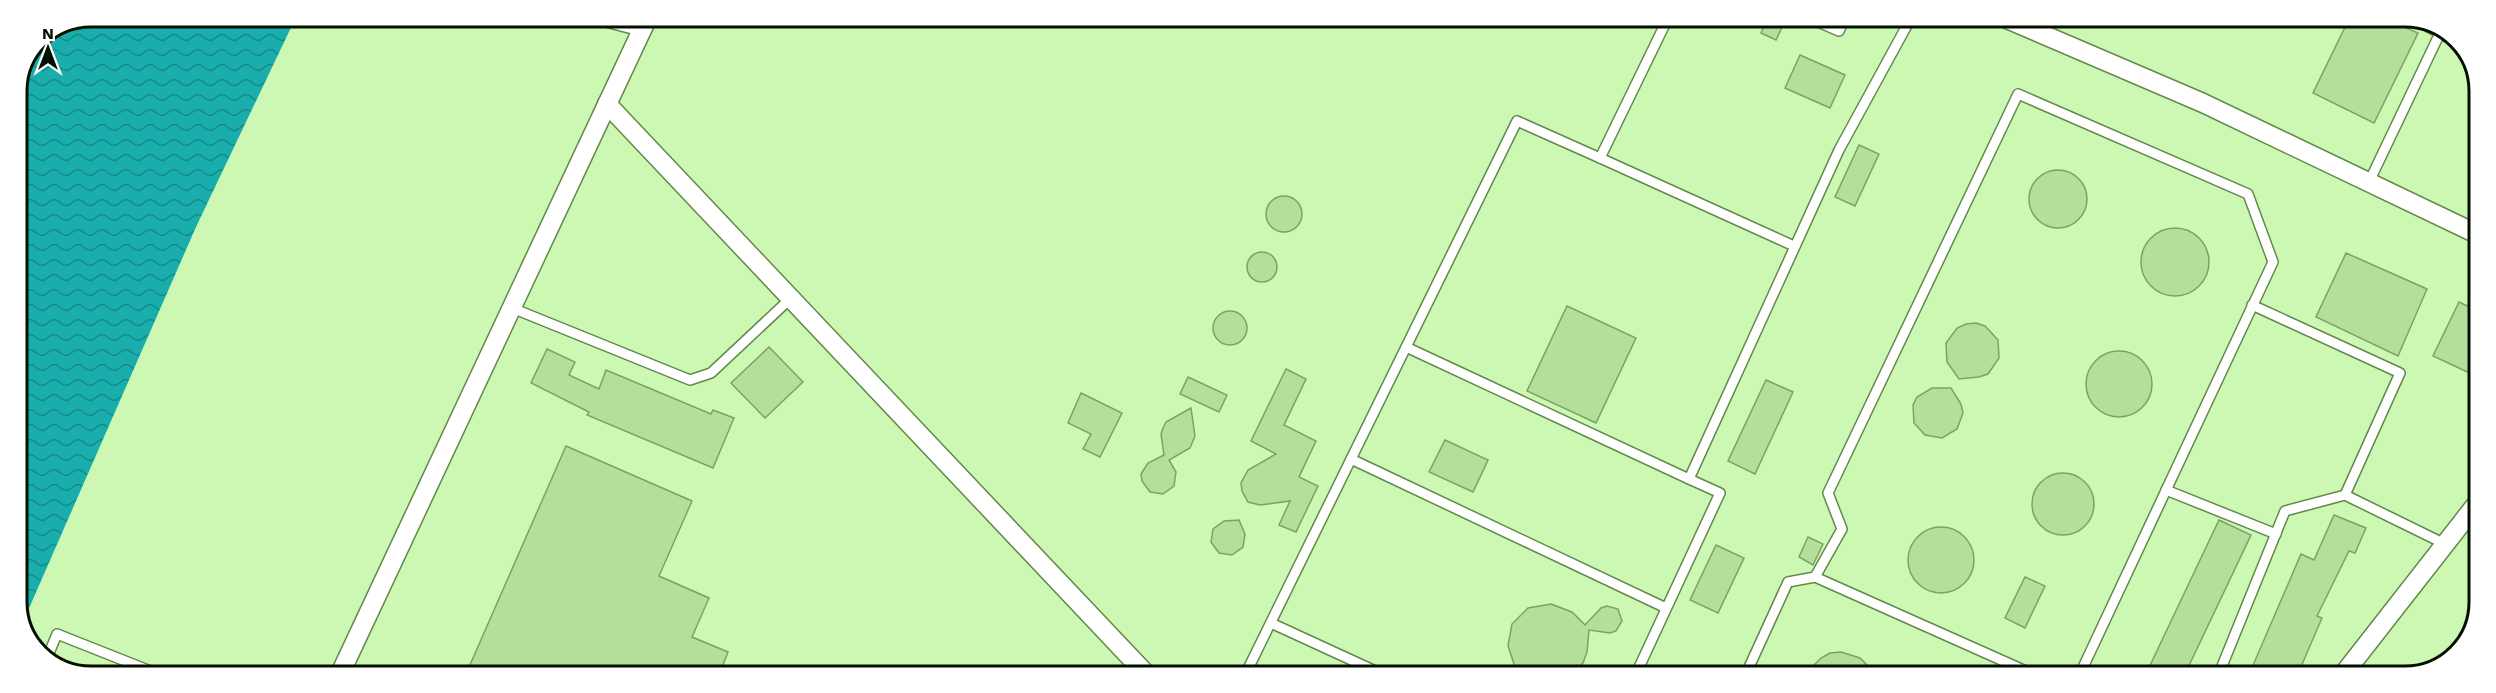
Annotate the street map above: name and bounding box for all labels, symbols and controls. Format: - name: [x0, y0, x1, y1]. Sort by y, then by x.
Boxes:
- north arrow: [18, 18, 78, 78]
- text: N: [42, 24, 54, 43]

